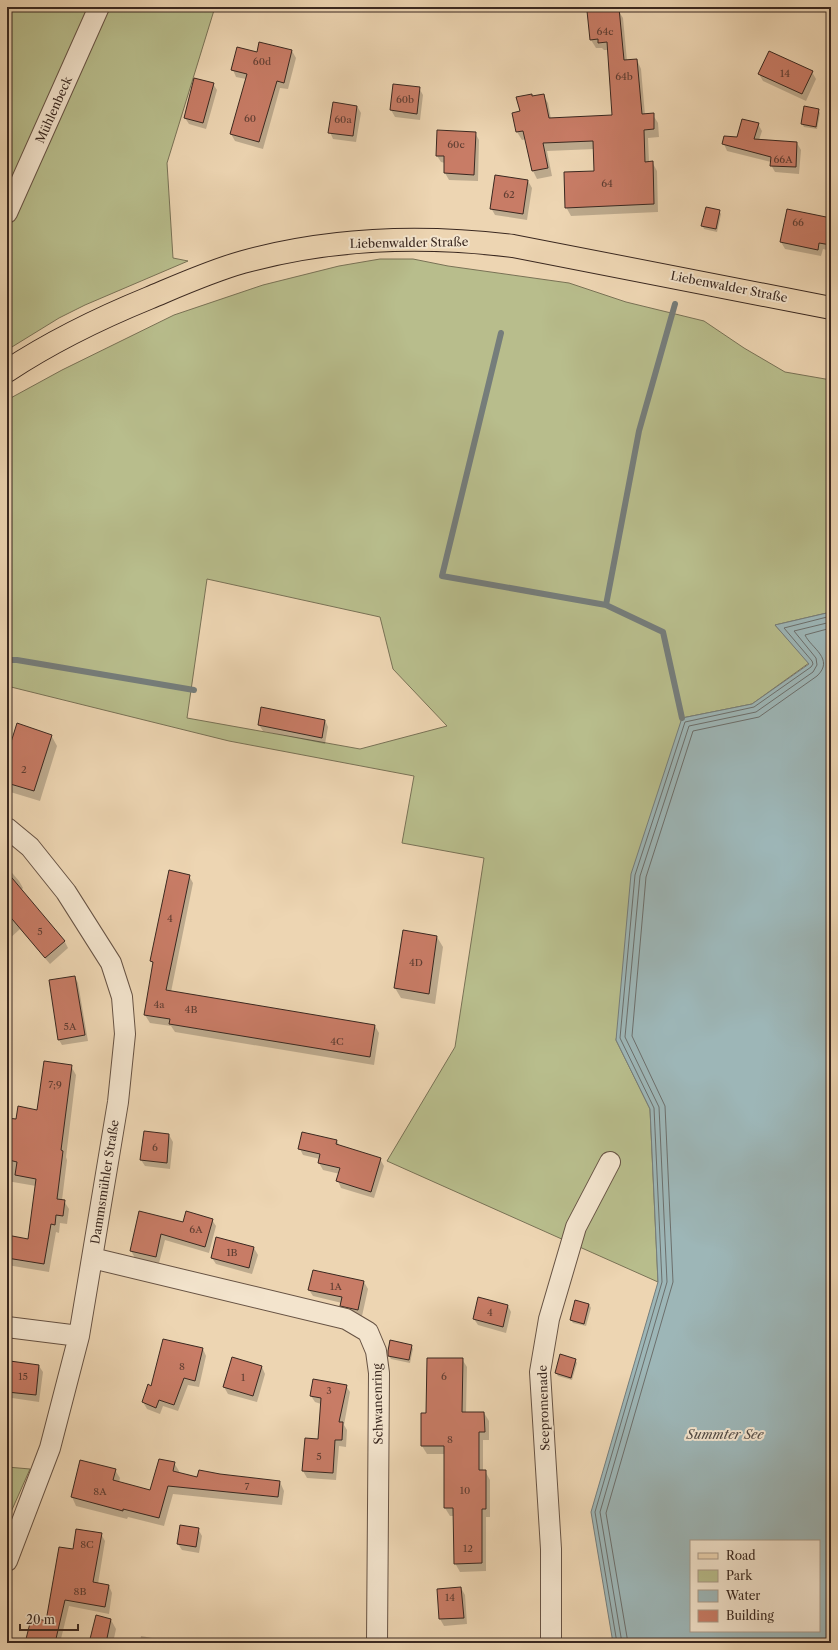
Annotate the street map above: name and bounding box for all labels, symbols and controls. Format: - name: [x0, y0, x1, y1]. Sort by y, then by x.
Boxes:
- house number: 64c: [597, 25, 613, 38]
- house number: 60d: [253, 55, 271, 68]
- house number: 14: [780, 67, 790, 80]
- house number: 64b: [615, 70, 633, 83]
- street label: Mühlenbeck: [32, 73, 75, 146]
- house number: 60b: [396, 93, 414, 106]
- house number: 60: [244, 112, 256, 125]
- house number: 60a: [334, 113, 352, 126]
- house number: 60c: [447, 138, 465, 151]
- house number: 66A: [773, 153, 793, 166]
- house number: 64: [601, 177, 613, 190]
- house number: 62: [503, 188, 515, 201]
- house number: 66: [792, 216, 804, 229]
- street label: Liebenwalder Straße: [349, 234, 469, 251]
- street label: Liebenwalder Straße: [669, 268, 789, 305]
- house number: 2: [21, 763, 27, 776]
- house number: 4: [167, 912, 173, 925]
- house number: 5: [37, 925, 43, 938]
- house number: 4D: [409, 956, 423, 969]
- house number: 4a: [153, 998, 165, 1011]
- house number: 4B: [185, 1003, 197, 1016]
- house number: 5A: [64, 1020, 77, 1033]
- house number: 4C: [330, 1035, 344, 1048]
- house number: 7;9: [48, 1078, 62, 1091]
- street label: Dammsmühler Straße: [87, 1118, 122, 1245]
- house number: 6: [152, 1141, 158, 1154]
- house number: 6A: [189, 1223, 203, 1236]
- house number: 1B: [226, 1246, 238, 1259]
- house number: 1A: [330, 1280, 343, 1293]
- house number: 4: [487, 1306, 493, 1319]
- house number: 8: [179, 1360, 185, 1373]
- street label: Schwanenring: [369, 1363, 386, 1445]
- street label: Seepromenade: [534, 1364, 552, 1451]
- house number: 15: [18, 1370, 28, 1383]
- house number: 6: [441, 1370, 447, 1383]
- house number: 1: [241, 1371, 246, 1384]
- house number: 3: [326, 1384, 332, 1397]
- water label: Summter See: [686, 1426, 764, 1442]
- house number: 8: [447, 1433, 453, 1446]
- house number: 5: [316, 1450, 322, 1463]
- house number: 7: [245, 1480, 250, 1493]
- house number: 10: [460, 1484, 470, 1497]
- house number: 8A: [93, 1485, 107, 1498]
- house number: 8C: [80, 1538, 94, 1551]
- legend: [690, 1540, 820, 1632]
- house number: 12: [463, 1542, 473, 1555]
- text: Road: [726, 1548, 756, 1563]
- text: Park: [726, 1568, 753, 1583]
- house number: 8B: [74, 1585, 86, 1598]
- text: Water: [725, 1588, 760, 1603]
- house number: 14: [445, 1591, 455, 1604]
- scale bar: [20, 1606, 78, 1632]
- text: Building: [726, 1608, 774, 1623]
- text: 20 m: [26, 1612, 55, 1627]

